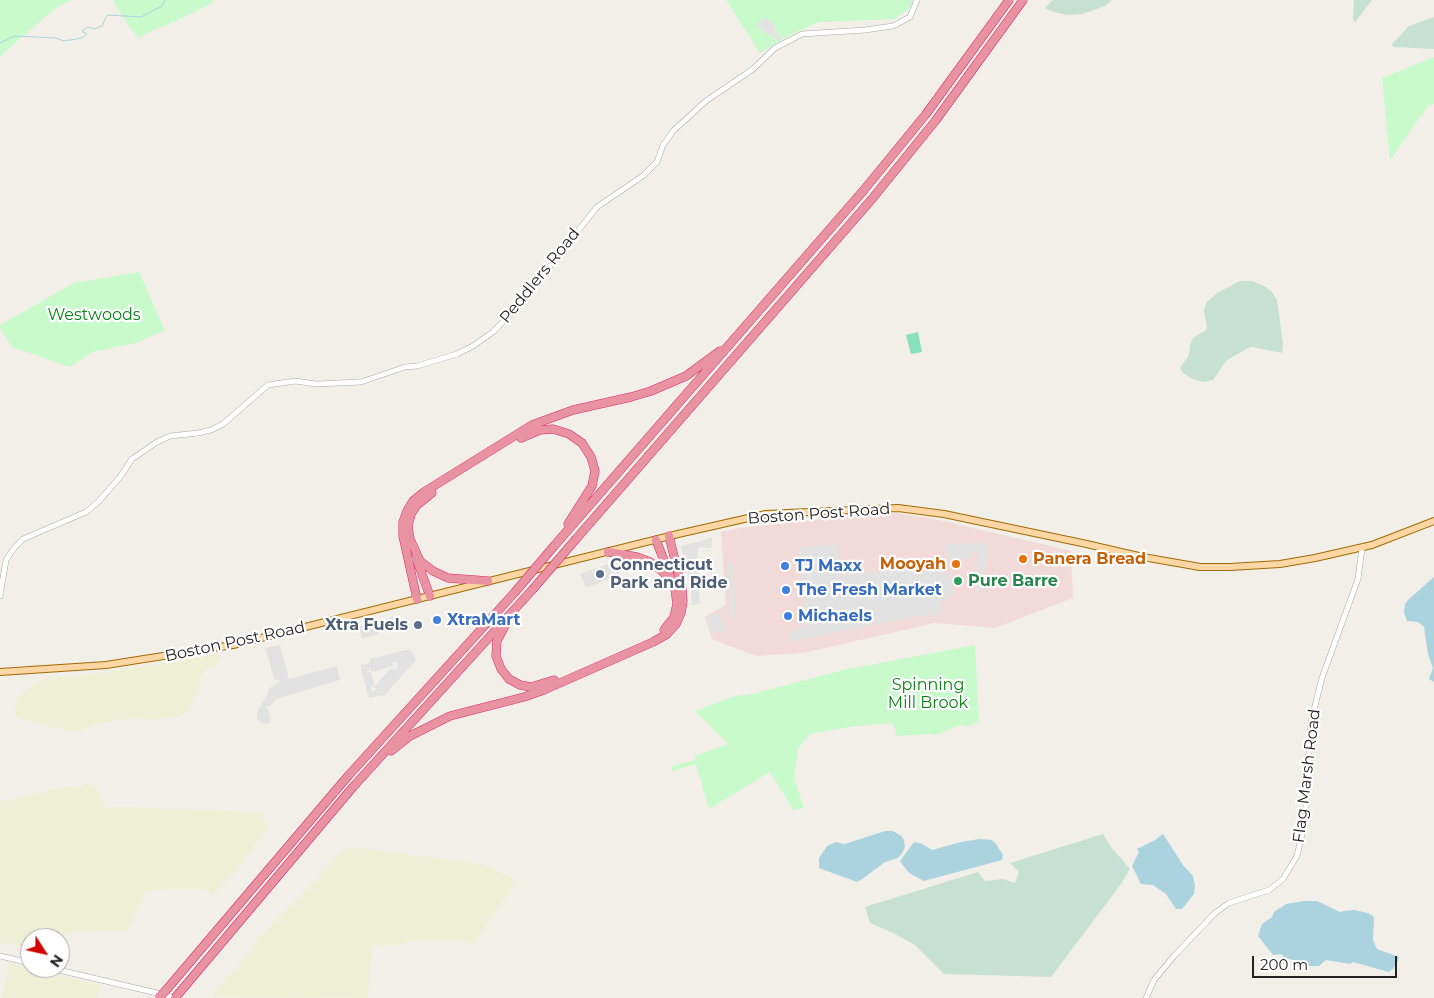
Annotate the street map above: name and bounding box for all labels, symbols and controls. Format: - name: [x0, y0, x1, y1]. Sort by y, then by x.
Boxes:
- street label: Peddlers Road: [496, 225, 584, 327]
- park label: Westwoods: [47, 305, 141, 325]
- street label: Boston Post Road: [747, 499, 891, 529]
- place label: Panera Bread: [1033, 549, 1146, 569]
- marker: Panera Bread: [1017, 553, 1029, 565]
- place label: Mooyah: [880, 554, 946, 574]
- place label: Connecticut Park and Ride: [610, 555, 728, 593]
- place label: TJ Maxx: [795, 556, 862, 576]
- marker: Mooyah: [950, 558, 962, 570]
- marker: TJ Maxx: [779, 560, 791, 572]
- marker: Connecticut Park and Ride: [594, 568, 606, 580]
- place label: Pure Barre: [968, 571, 1058, 591]
- marker: Pure Barre: [952, 575, 964, 587]
- place label: The Fresh Market: [796, 580, 942, 600]
- marker: The Fresh Market: [780, 584, 792, 596]
- place label: Michaels: [798, 606, 872, 626]
- place label: XtraMart: [447, 610, 520, 630]
- marker: Michaels: [782, 610, 794, 622]
- marker: XtraMart: [431, 614, 443, 626]
- place label: Xtra Fuels: [325, 615, 408, 635]
- street label: Boston Post Road: [163, 618, 307, 666]
- marker: Xtra Fuels: [412, 619, 424, 631]
- park label: Spinning Mill Brook: [888, 675, 968, 713]
- street label: Flag Marsh Road: [1289, 708, 1325, 844]
- north arrow: [20, 928, 70, 978]
- scale bar: [1254, 946, 1399, 978]
- text: N: [46, 951, 67, 971]
- text: 200 m: [1260, 955, 1308, 974]

